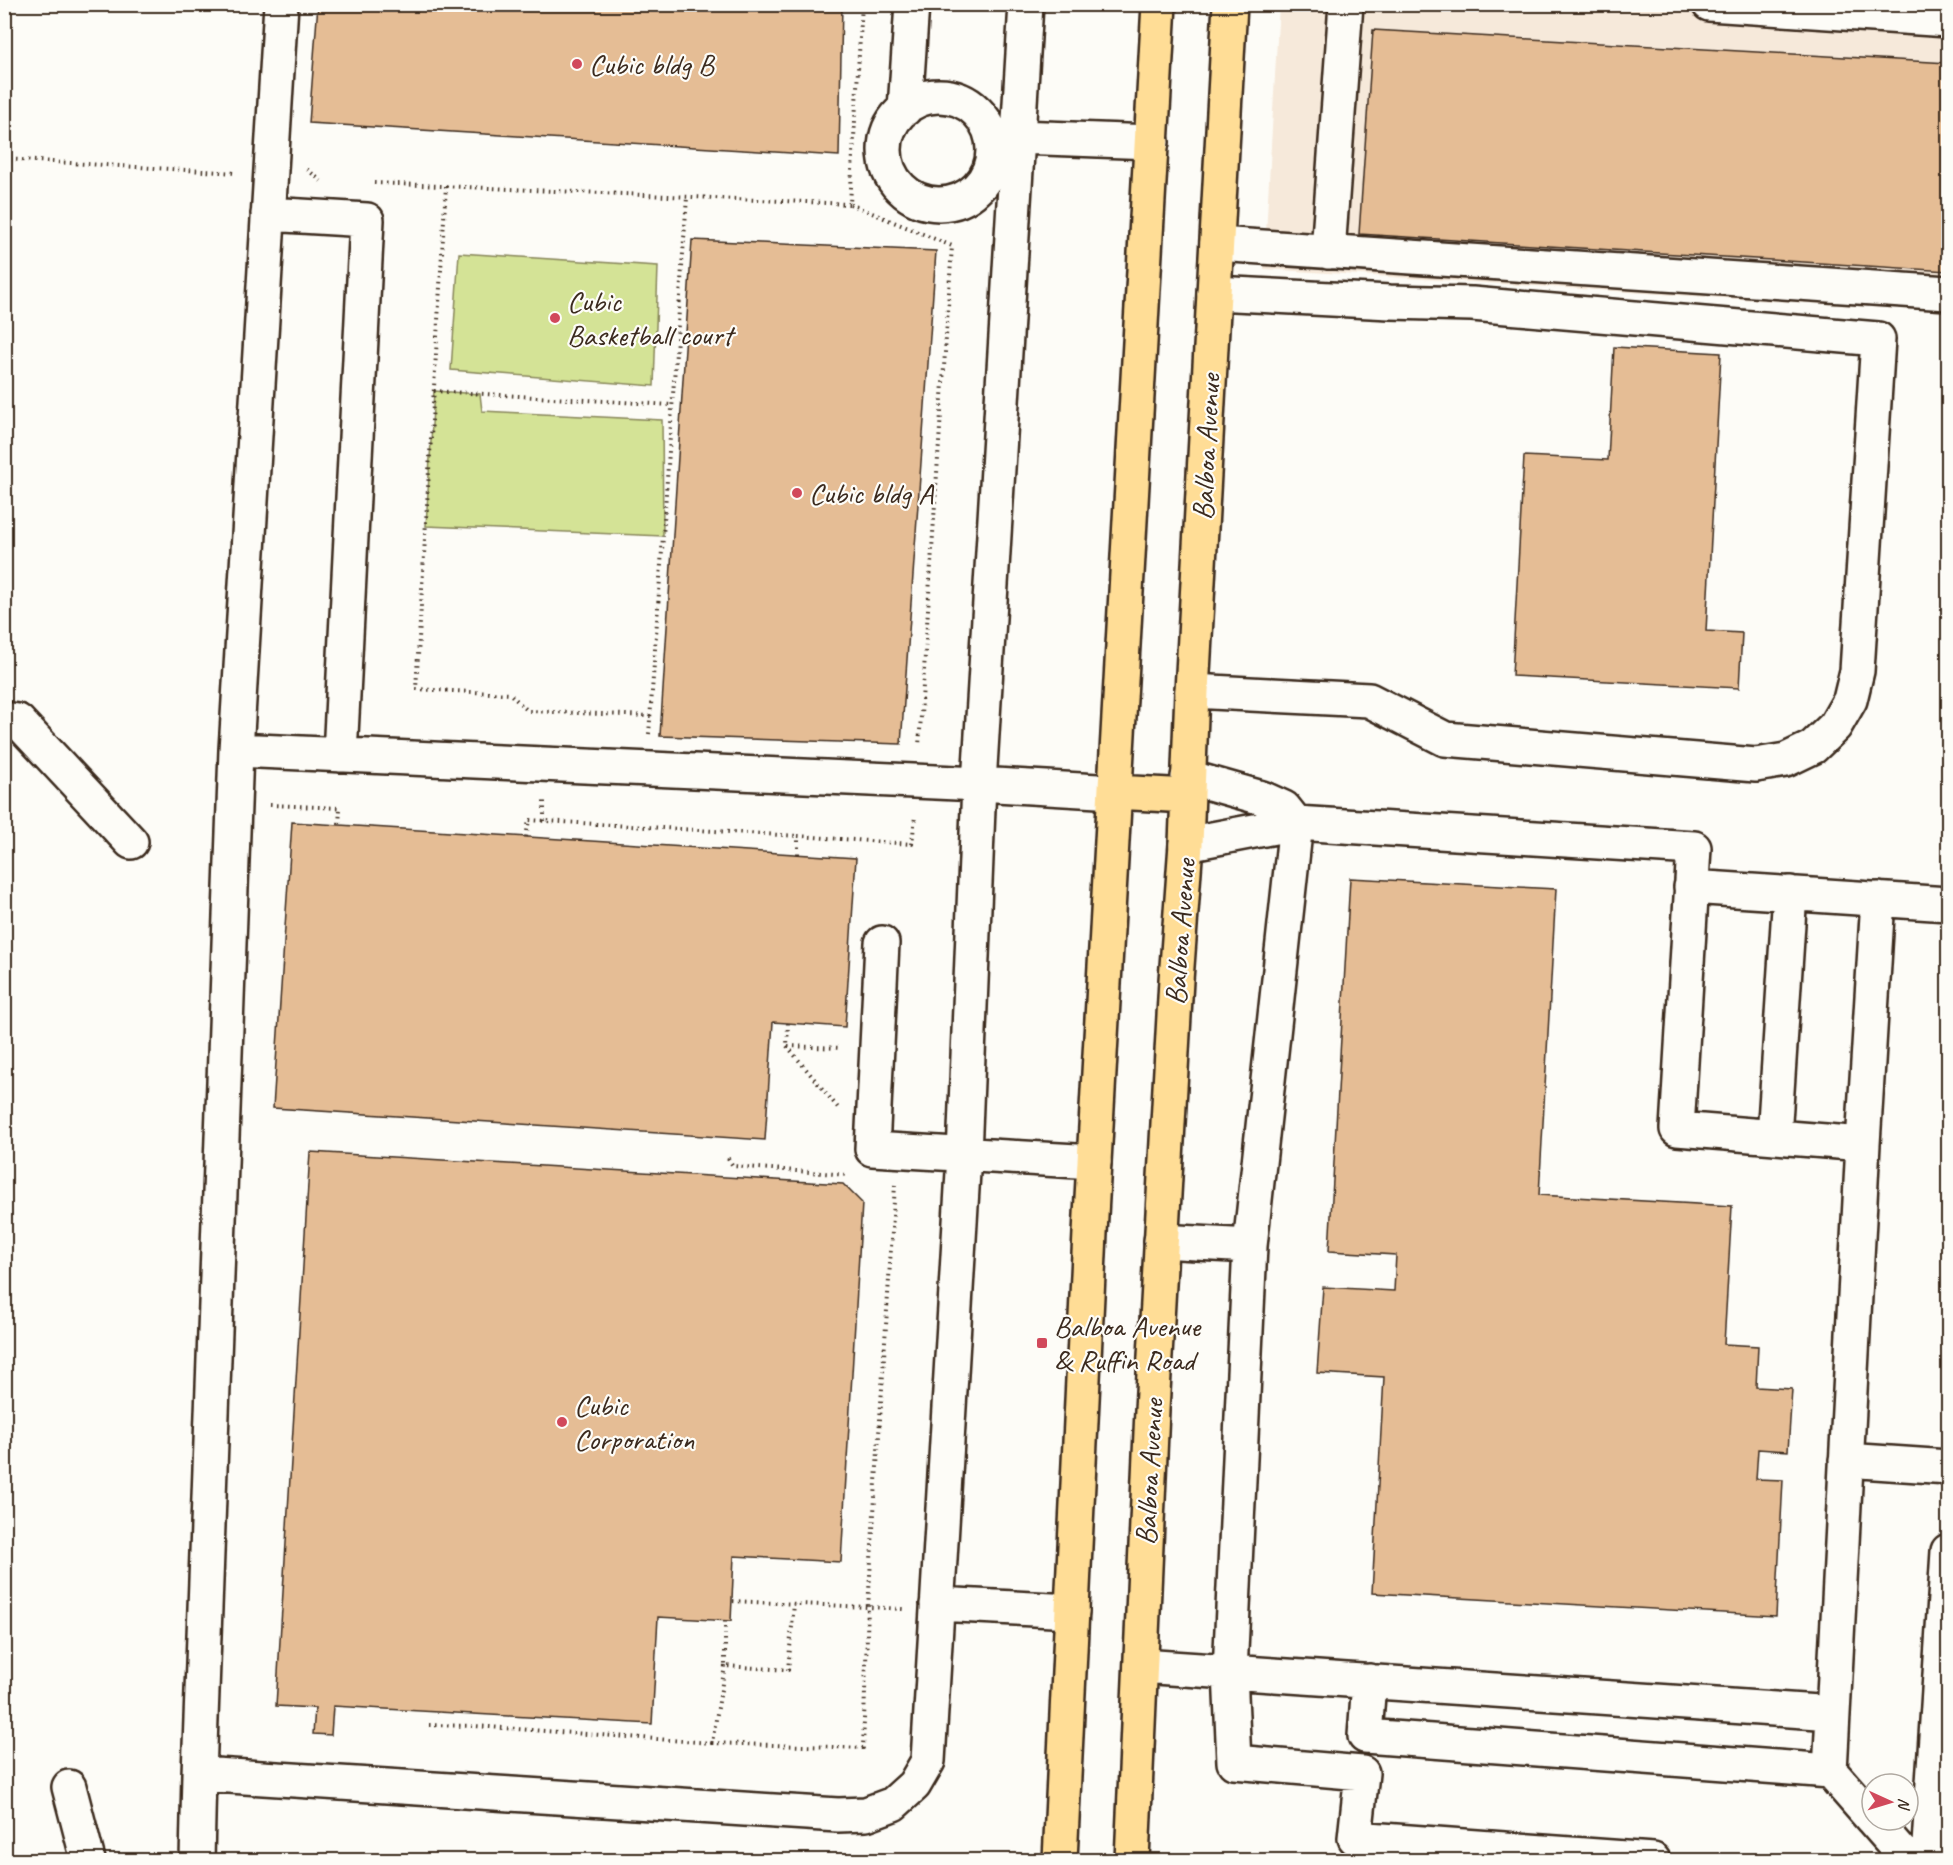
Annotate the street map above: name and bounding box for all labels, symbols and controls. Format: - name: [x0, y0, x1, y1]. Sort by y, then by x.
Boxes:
- place label: Cubic bldg B: [589, 45, 716, 83]
- marker: Cubic bldg B: [570, 57, 584, 71]
- place label: Cubic Basketball court: [567, 282, 736, 354]
- marker: Cubic Basketball court: [548, 311, 562, 325]
- street label: Balboa Avenue: [1183, 371, 1229, 521]
- place label: Cubic bldg A: [809, 474, 935, 512]
- marker: Cubic bldg A: [790, 486, 804, 500]
- street label: Balboa Avenue: [1156, 856, 1204, 1006]
- place label: Balboa Avenue & Ruffin Road: [1054, 1307, 1202, 1379]
- marker: Balboa Avenue & Ruffin Road: [1035, 1336, 1049, 1350]
- place label: Cubic Corporation: [574, 1386, 695, 1458]
- street label: Balboa Avenue: [1126, 1396, 1172, 1546]
- marker: Cubic Corporation: [555, 1415, 569, 1429]
- north arrow: [1860, 1772, 1920, 1832]
- text: N: [1893, 1797, 1914, 1812]

